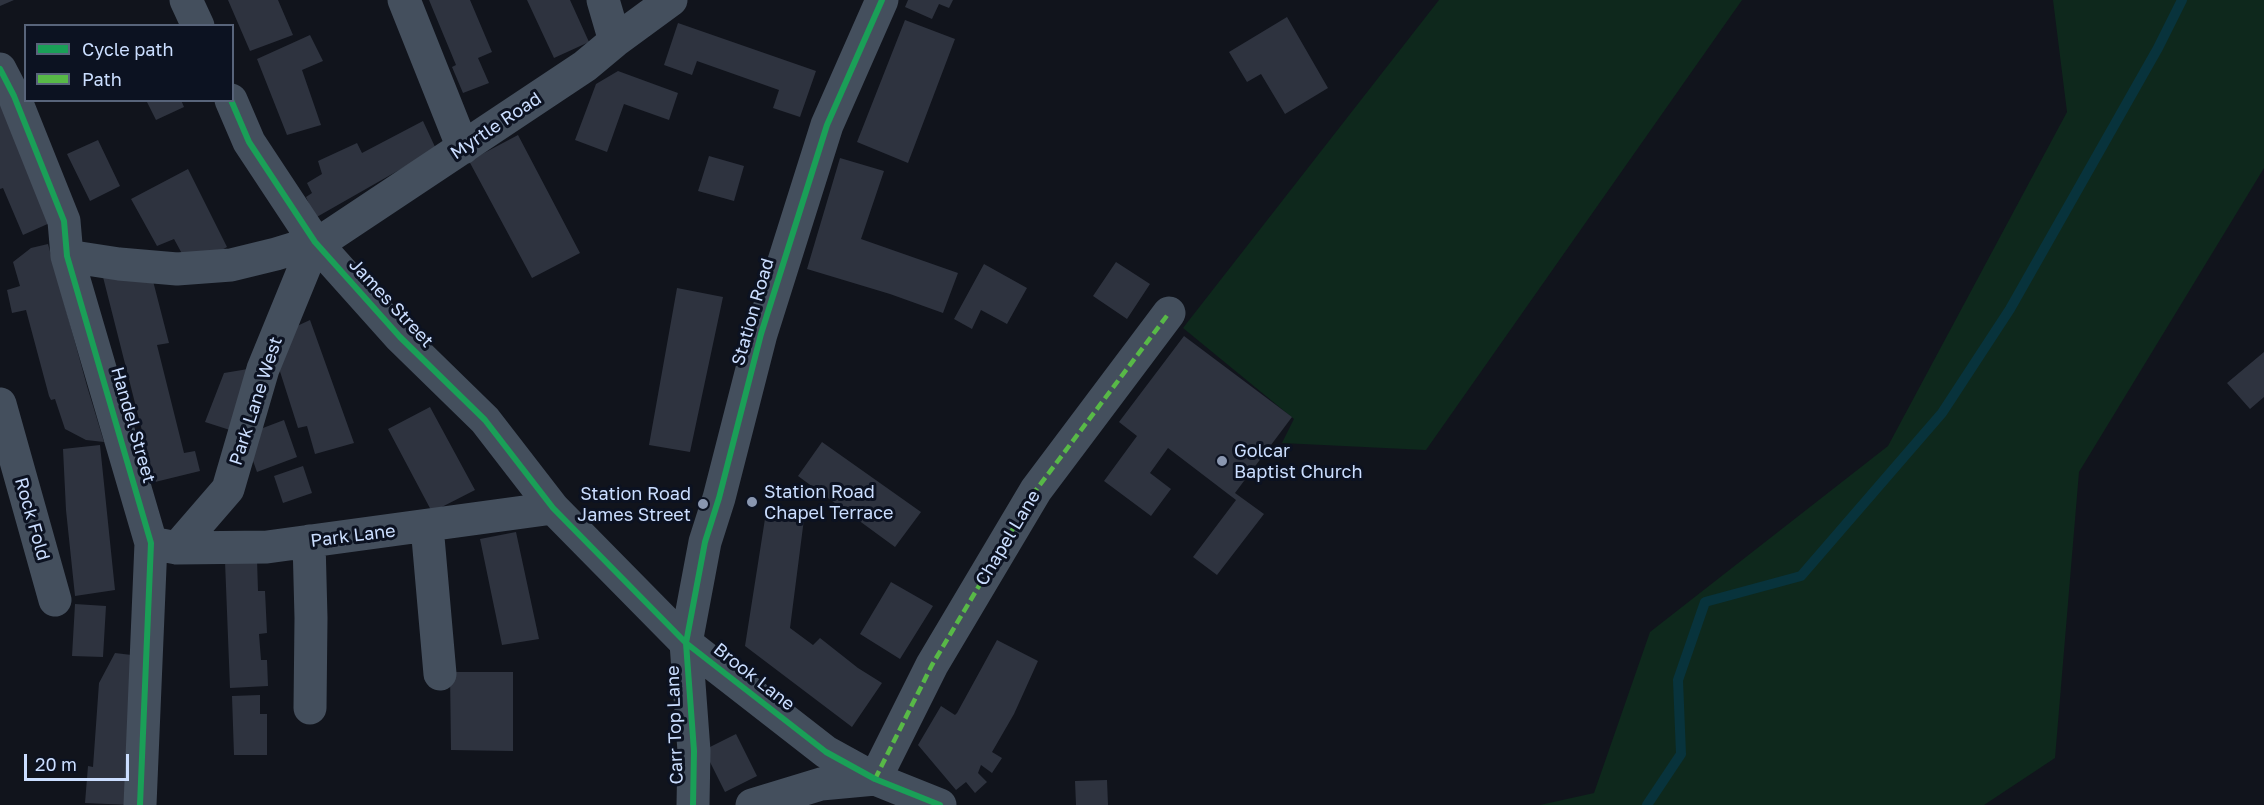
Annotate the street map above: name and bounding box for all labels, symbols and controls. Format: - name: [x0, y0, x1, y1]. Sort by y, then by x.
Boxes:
- legend: [24, 24, 234, 102]
- text: Cycle path: [82, 38, 174, 60]
- text: Path: [82, 68, 122, 90]
- street label: Myrtle Road: [447, 88, 545, 164]
- street label: James Street: [344, 254, 438, 352]
- street label: Station Road: [727, 256, 779, 368]
- street label: Park Lane West: [225, 334, 287, 468]
- street label: Handel Street: [106, 364, 160, 486]
- place label: Golcar Baptist Church: [1234, 440, 1362, 482]
- marker: Golcar Baptist Church: [1215, 454, 1229, 468]
- street label: Rock Fold: [10, 475, 54, 563]
- place label: Station Road Chapel Terrace: [764, 481, 894, 524]
- place label: Station Road James Street: [577, 483, 691, 526]
- street label: Chapel Lane: [971, 486, 1045, 590]
- marker: Station Road Chapel Terrace: [745, 495, 759, 509]
- marker: Station Road James Street: [696, 497, 710, 511]
- street label: Park Lane: [309, 520, 397, 552]
- street label: Brook Lane: [709, 639, 799, 715]
- street label: Carr Top Lane: [662, 665, 688, 785]
- scale bar: [27, 742, 132, 780]
- text: 20 m: [35, 753, 77, 775]

